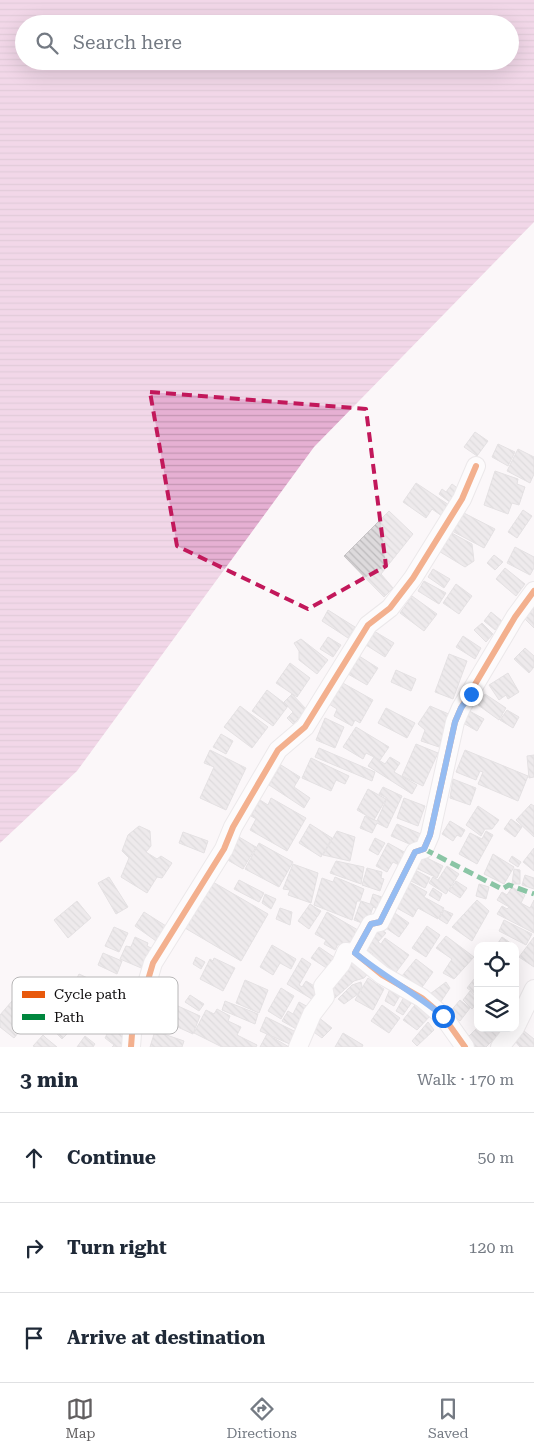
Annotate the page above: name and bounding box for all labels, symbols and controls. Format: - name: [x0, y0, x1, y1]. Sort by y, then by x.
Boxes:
- search box: [15, 15, 519, 70]
- icon: search: [33, 29, 61, 57]
- text: Search here: [73, 31, 182, 54]
- route end: [460, 683, 483, 706]
- map controls: [474, 942, 519, 1032]
- button: locate: [474, 942, 519, 987]
- legend: [12, 977, 178, 1034]
- text: Cycle path: [54, 986, 126, 1002]
- button: layers: [474, 987, 519, 1032]
- route start: [432, 1005, 455, 1028]
- text: Path: [54, 1009, 84, 1025]
- text: 3 min: [20, 1068, 78, 1092]
- text: Walk · 170 m: [417, 1070, 514, 1089]
- icon: ahead: [20, 1144, 48, 1172]
- text: Continue: [67, 1146, 156, 1169]
- text: 50 m: [477, 1148, 514, 1167]
- icon: right: [20, 1234, 48, 1262]
- text: Turn right: [67, 1236, 167, 1259]
- text: 120 m: [468, 1238, 514, 1257]
- icon: arrive: [20, 1324, 48, 1352]
- text: Arrive at destination: [67, 1326, 265, 1349]
- tab: Map: [66, 1395, 95, 1441]
- tab: Directions: [226, 1395, 297, 1441]
- tab: Saved: [428, 1395, 469, 1441]

